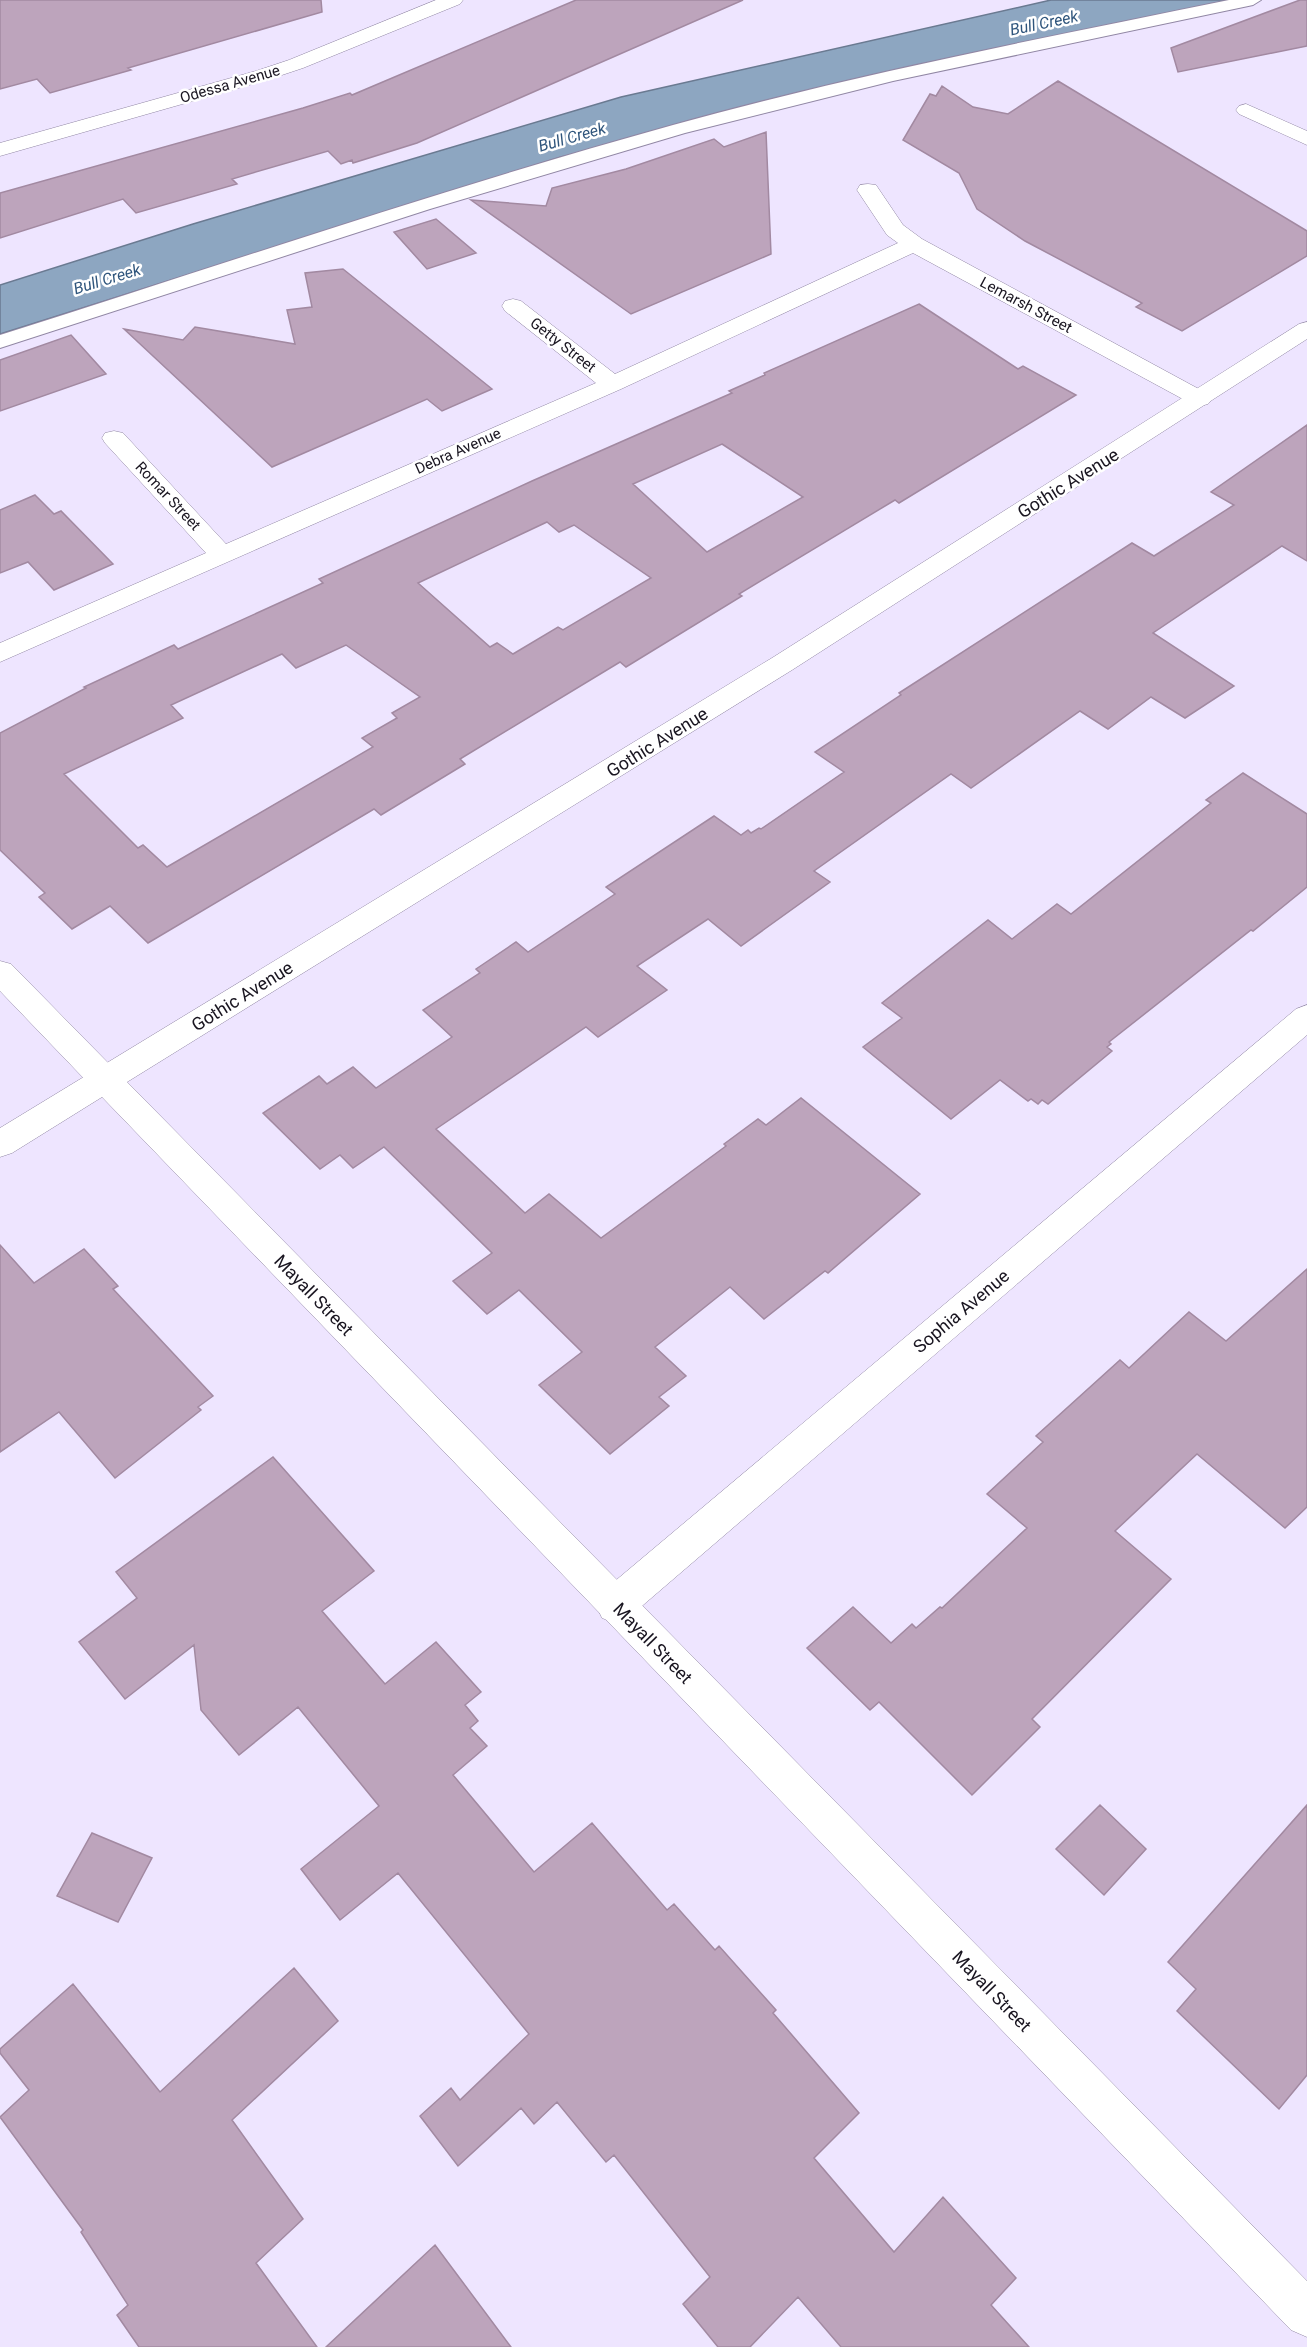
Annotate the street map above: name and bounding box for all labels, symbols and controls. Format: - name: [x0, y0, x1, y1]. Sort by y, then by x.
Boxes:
- water label: Bull Creek: [1008, 6, 1081, 39]
- street label: Odessa Avenue: [178, 61, 282, 107]
- water label: Bull Creek: [536, 118, 609, 156]
- water label: Bull Creek: [71, 259, 144, 298]
- street label: Lemarsh Street: [977, 273, 1075, 337]
- street label: Getty Street: [527, 314, 599, 376]
- street label: Debra Avenue: [412, 424, 504, 478]
- street label: Gothic Avenue: [1013, 444, 1123, 522]
- street label: Romar Street: [132, 458, 204, 534]
- street label: Gothic Avenue: [602, 703, 712, 781]
- street label: Gothic Avenue: [187, 957, 297, 1035]
- street label: Mayall Street: [270, 1250, 358, 1340]
- street label: Sophia Avenue: [909, 1265, 1013, 1357]
- street label: Mayall Street: [609, 1598, 697, 1688]
- street label: Mayall Street: [948, 1946, 1036, 2036]

